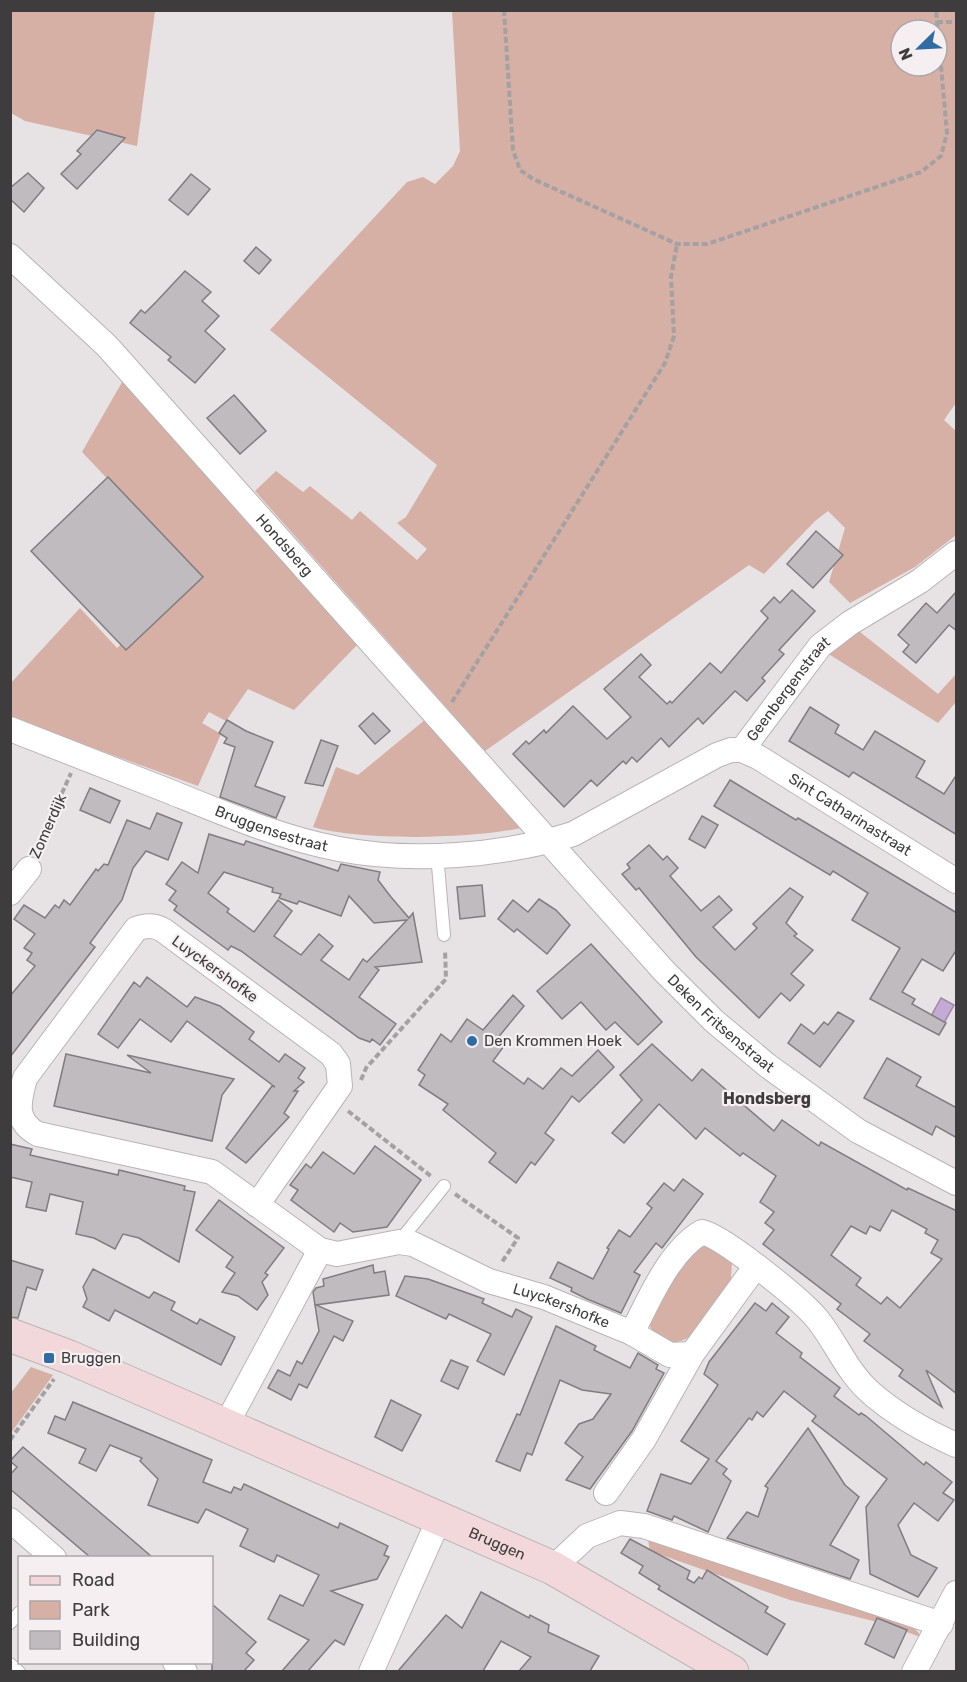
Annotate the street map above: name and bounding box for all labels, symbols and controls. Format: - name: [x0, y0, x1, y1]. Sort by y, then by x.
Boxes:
- north arrow: [889, 18, 949, 78]
- text: N: [895, 45, 917, 63]
- street label: Hondsberg: [252, 510, 317, 580]
- street label: Geenbergenstraat: [743, 633, 834, 745]
- street label: Sint Catharinastraat: [785, 769, 915, 860]
- street label: Zomerdijk: [26, 791, 70, 861]
- street label: Bruggensestraat: [212, 802, 330, 855]
- street label: Luyckershofke: [169, 932, 261, 1006]
- street label: Deken Fritsenstraat: [664, 971, 778, 1077]
- place label: Den Krommen Hoek: [484, 1032, 622, 1050]
- marker: Den Krommen Hoek: [465, 1034, 479, 1048]
- district label: Hondsberg: [723, 1089, 811, 1108]
- street label: Luyckershofke: [511, 1279, 612, 1332]
- place label: Bruggen: [61, 1349, 121, 1367]
- marker: Bruggen: [42, 1351, 56, 1365]
- street label: Bruggen: [466, 1523, 528, 1564]
- legend: [18, 1556, 213, 1664]
- text: Road: [72, 1569, 115, 1591]
- text: Park: [72, 1599, 110, 1621]
- text: Building: [72, 1629, 140, 1651]

